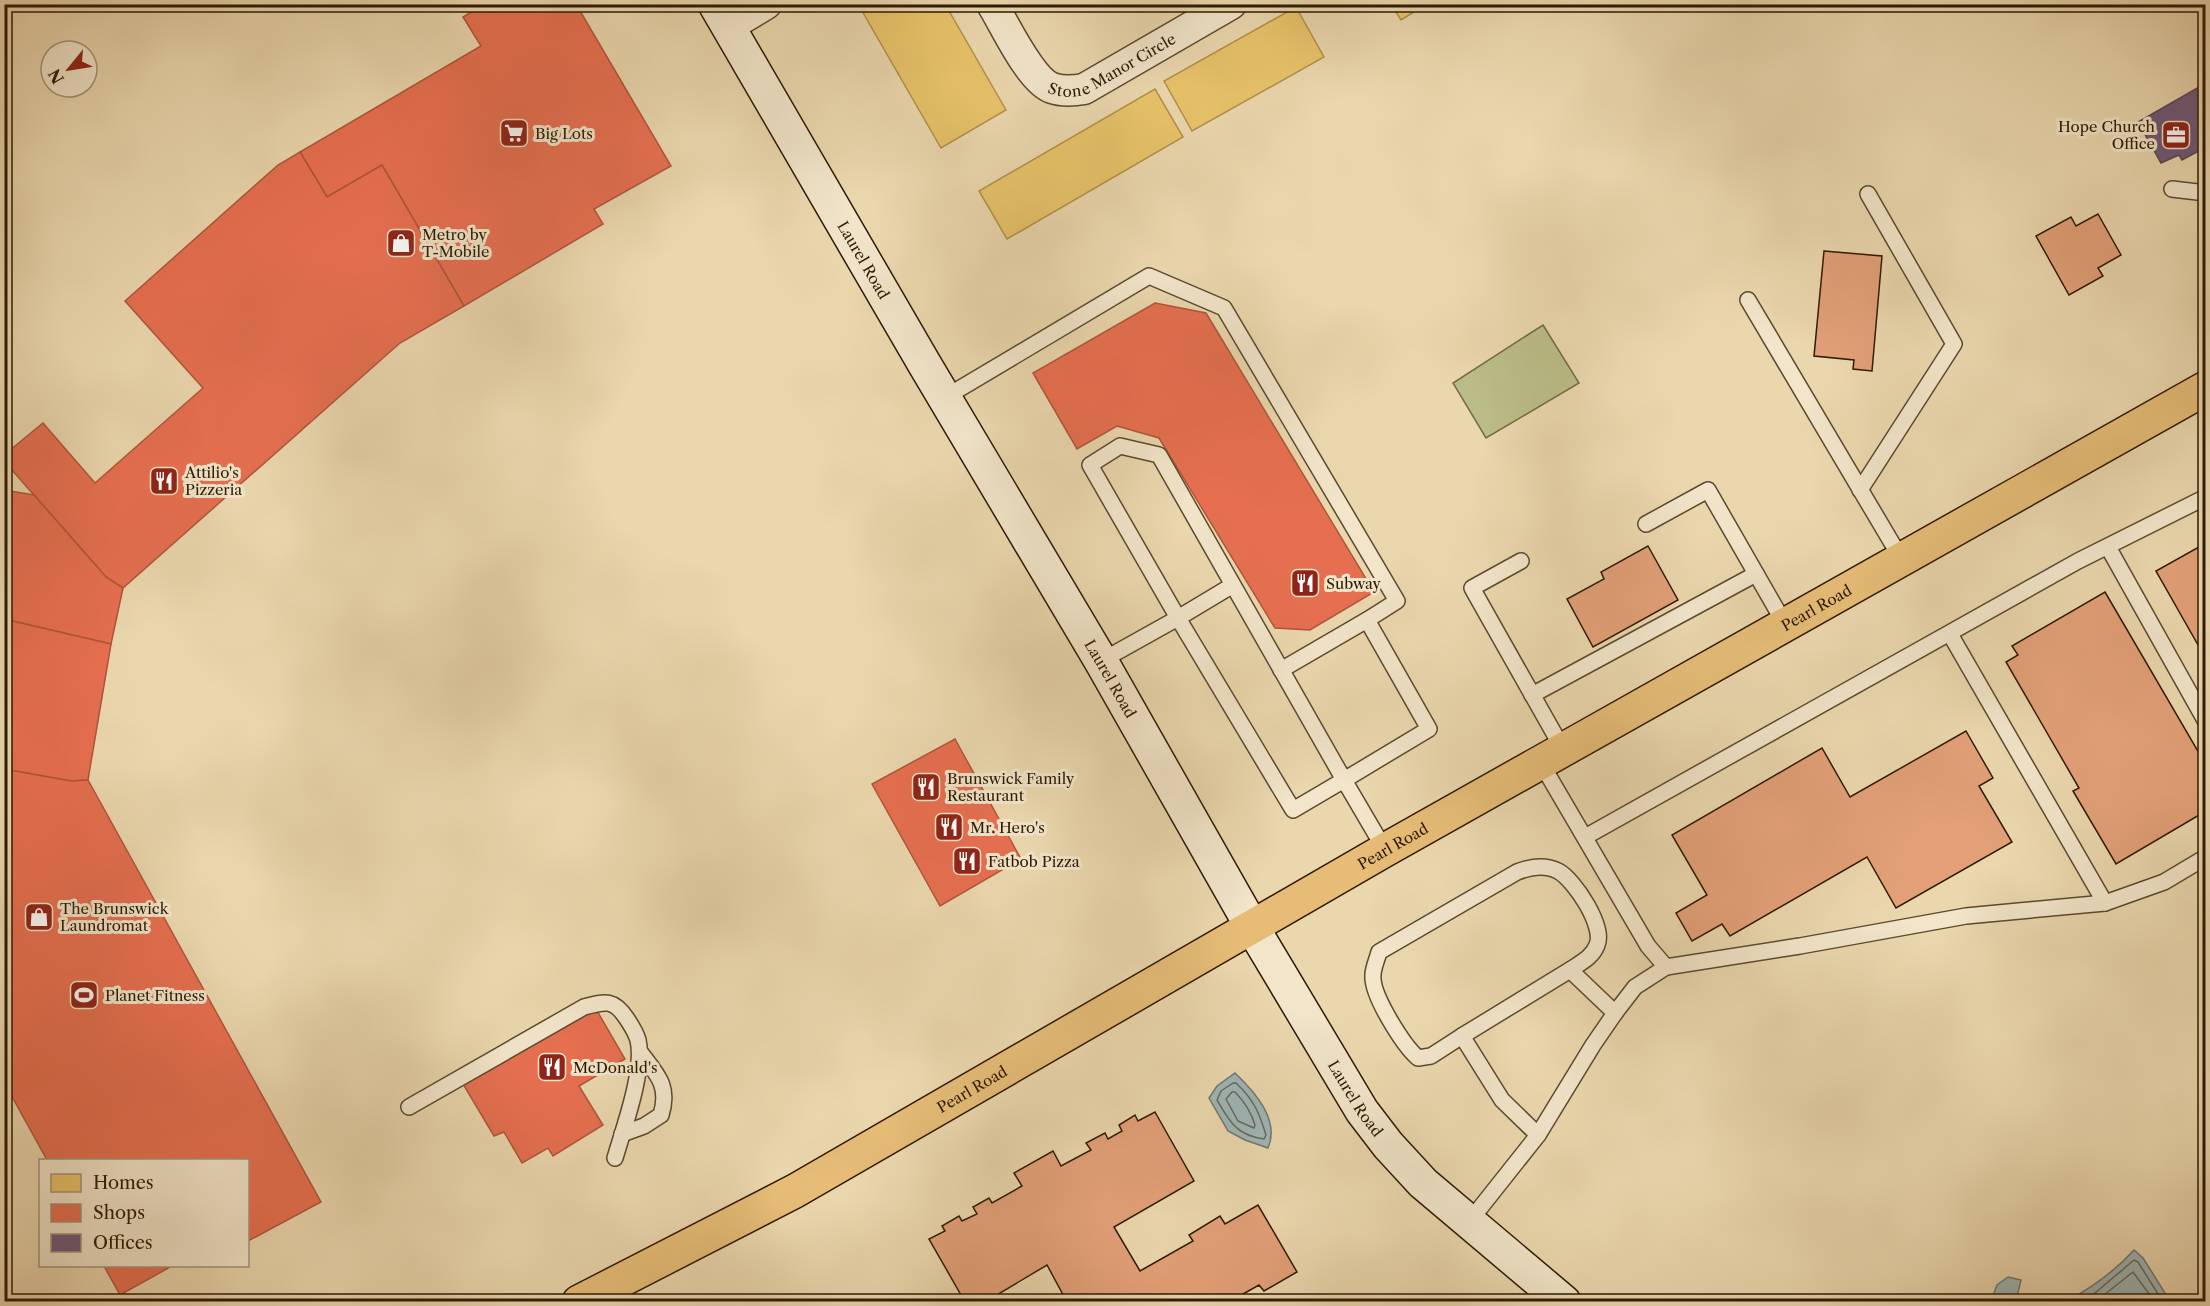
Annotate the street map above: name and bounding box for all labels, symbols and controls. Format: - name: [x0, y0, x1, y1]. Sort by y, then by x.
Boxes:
- street label: Stone Manor Circle: [1046, 29, 1179, 100]
- north arrow: [39, 39, 99, 99]
- text: N: [44, 65, 68, 88]
- supermarket icon: Big Lots: [498, 117, 530, 149]
- place label: Hope Church Office: [2058, 117, 2156, 153]
- office icon: Hope Church Office: [2160, 119, 2192, 151]
- place label: Big Lots: [535, 124, 593, 143]
- street label: Laurel Road: [834, 217, 894, 302]
- place label: Metro by T-Mobile: [422, 225, 489, 261]
- shop icon: Metro by T-Mobile: [385, 227, 417, 259]
- place label: Attilio's Pizzeria: [184, 463, 242, 499]
- restaurant icon: Attilio's Pizzeria: [148, 465, 180, 497]
- restaurant icon: Subway: [1289, 567, 1321, 599]
- place label: Subway: [1326, 574, 1381, 593]
- street label: Pearl Road: [1778, 580, 1855, 635]
- street label: Laurel Road: [1081, 636, 1141, 721]
- place label: Brunswick Family Restaurant: [947, 769, 1075, 805]
- restaurant icon: Brunswick Family Restaurant: [910, 771, 942, 803]
- restaurant icon: Mr. Hero's: [933, 811, 965, 843]
- place label: Mr. Hero's: [970, 818, 1045, 837]
- street label: Pearl Road: [1354, 818, 1431, 873]
- restaurant icon: Fatbob Pizza: [951, 845, 983, 877]
- place label: Fatbob Pizza: [988, 852, 1080, 871]
- place label: The Brunswick Laundromat: [60, 899, 170, 935]
- shop icon: The Brunswick Laundromat: [23, 901, 55, 933]
- sports icon: Planet Fitness: [68, 979, 100, 1011]
- place label: Planet Fitness: [105, 986, 205, 1005]
- restaurant icon: McDonald's: [536, 1051, 568, 1083]
- street label: Laurel Road: [1324, 1057, 1387, 1140]
- place label: McDonald's: [573, 1058, 658, 1077]
- street label: Pearl Road: [933, 1061, 1010, 1117]
- legend: [39, 1159, 249, 1267]
- text: Homes: [93, 1172, 154, 1194]
- text: Shops: [93, 1202, 145, 1224]
- text: Offices: [93, 1232, 153, 1254]

